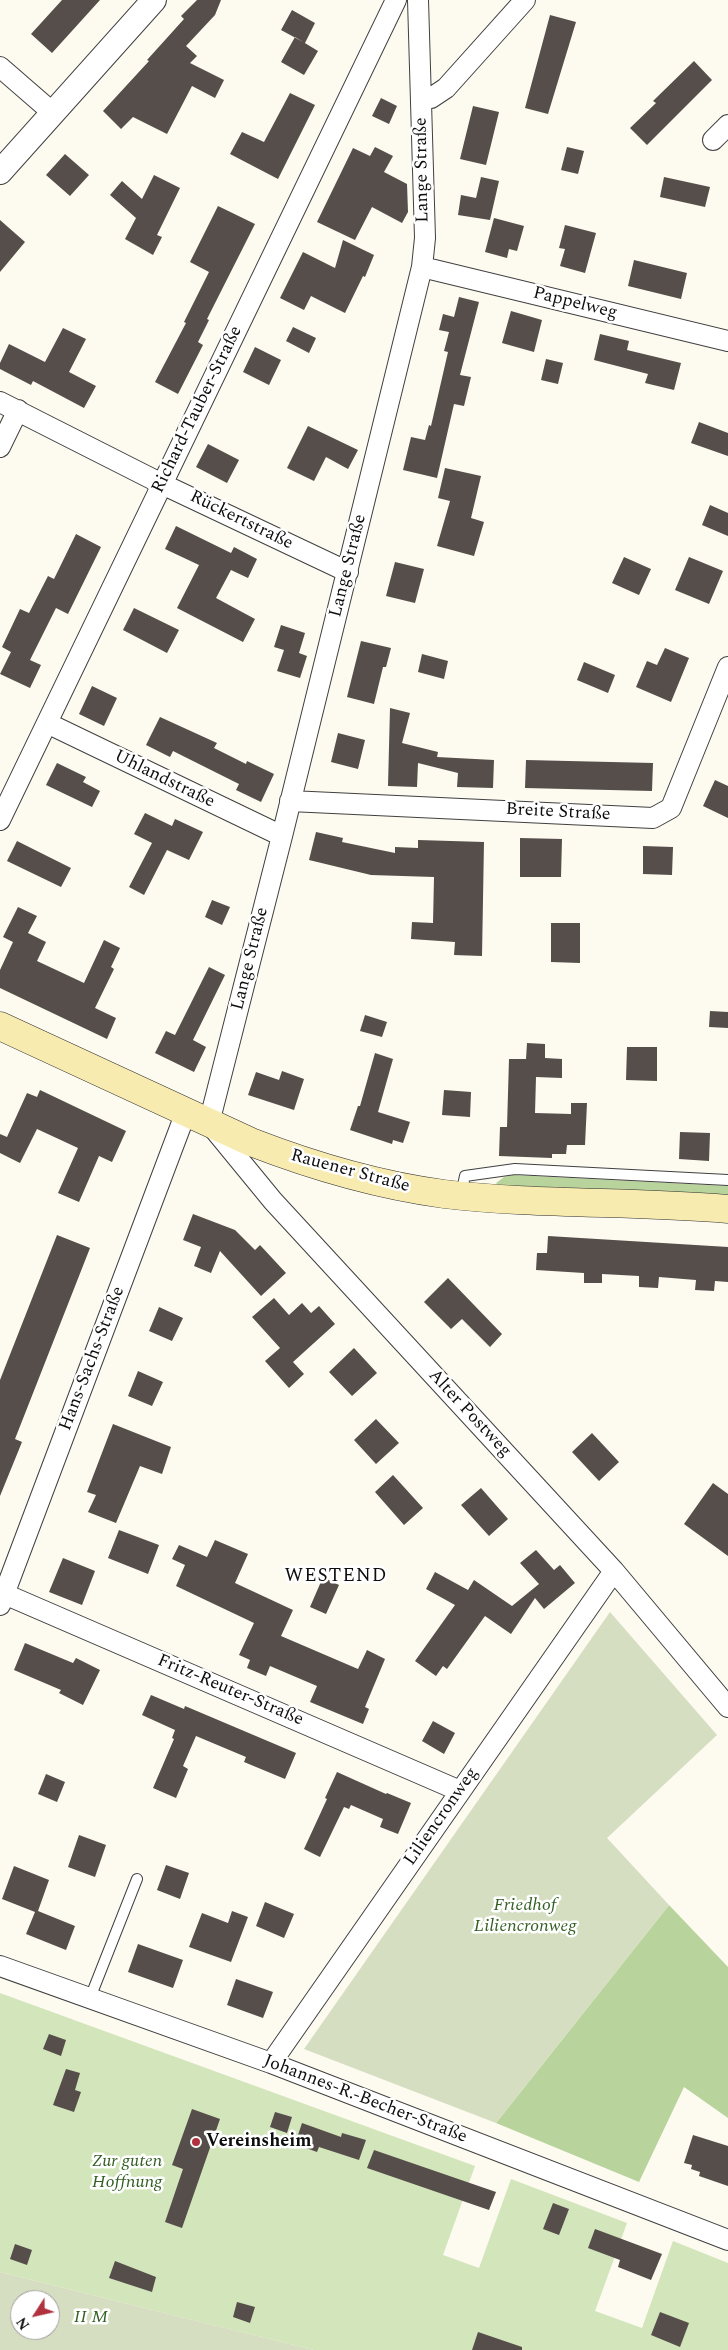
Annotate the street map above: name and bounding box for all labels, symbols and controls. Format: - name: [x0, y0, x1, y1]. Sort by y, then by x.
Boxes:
- street label: Lange Straße: [411, 117, 435, 223]
- street label: Pappelweg: [530, 283, 620, 325]
- street label: Richard-Tauber-Straße: [148, 323, 248, 497]
- street label: Rückertstraße: [186, 487, 296, 555]
- street label: Lange Straße: [326, 512, 372, 620]
- street label: Uhlandstraße: [110, 746, 218, 814]
- street label: Breite Straße: [505, 799, 611, 827]
- street label: Lange Straße: [228, 905, 274, 1013]
- street label: Rauener Straße: [288, 1146, 412, 1198]
- street label: Hans-Sachs-Straße: [56, 1284, 130, 1434]
- street label: Alter Postweg: [423, 1366, 515, 1462]
- district label: WESTEND: [284, 1566, 388, 1588]
- street label: Fritz-Reuter-Straße: [154, 1650, 306, 1732]
- street label: Liliencronweg: [400, 1764, 484, 1870]
- park label: Friedhof Liliencronweg: [474, 1895, 576, 1938]
- street label: Johannes-R.-Becher-Straße: [260, 2051, 470, 2149]
- place label: Vereinsheim: [206, 2131, 311, 2153]
- marker: Vereinsheim: [190, 2136, 202, 2148]
- park label: Zur guten Hoffnung: [92, 2151, 162, 2194]
- north arrow: [10, 2290, 60, 2340]
- park label: II M: [74, 2307, 108, 2329]
- text: N: [11, 2313, 35, 2334]

